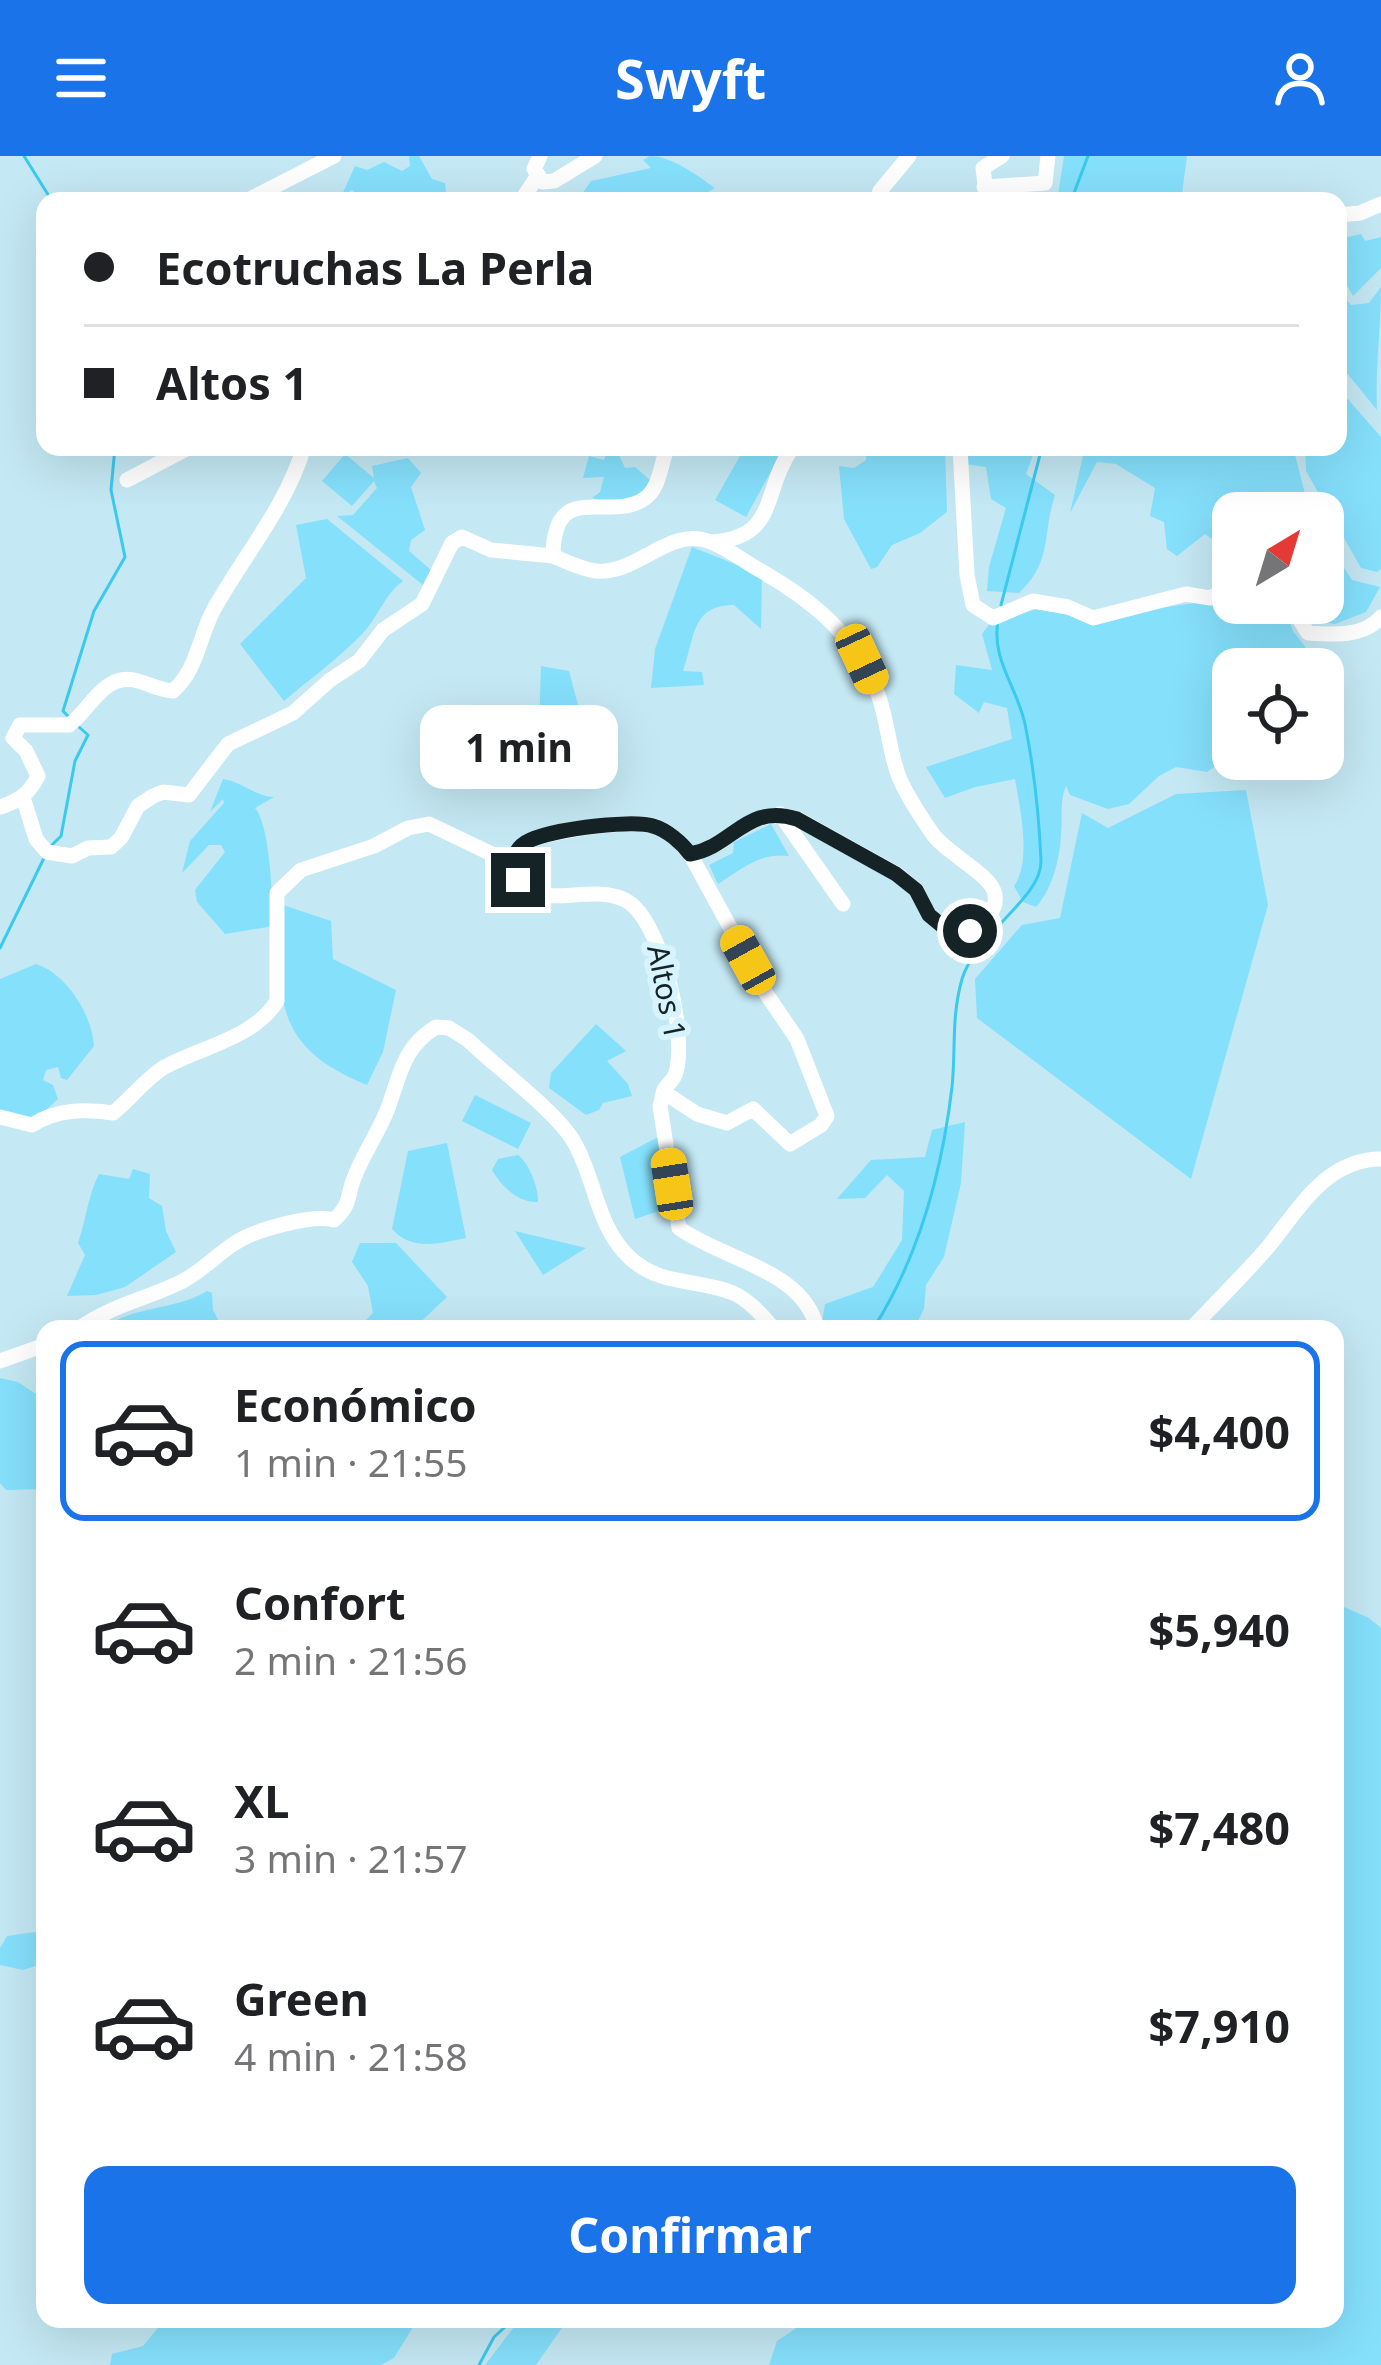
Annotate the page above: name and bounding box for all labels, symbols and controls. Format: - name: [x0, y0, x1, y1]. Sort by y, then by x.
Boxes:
- text: Swyft: [615, 41, 766, 115]
- icon: menu: [48, 45, 114, 111]
- icon: person: [1267, 45, 1333, 111]
- text: Ecotruchas La Perla: [156, 237, 594, 298]
- text: Altos 1: [156, 352, 308, 413]
- north arrow: [1212, 492, 1344, 624]
- map controls: [1212, 492, 1344, 780]
- car: [830, 619, 894, 699]
- button: locate: [1212, 648, 1344, 780]
- callout: 1 min: [419, 706, 617, 790]
- text: 1 min: [465, 720, 573, 773]
- route end: [491, 853, 545, 907]
- route start: [943, 904, 997, 958]
- car: [715, 920, 781, 1000]
- street label: Altos 1: [638, 941, 697, 1042]
- car: [649, 1146, 695, 1222]
- text: Económico: [234, 1374, 477, 1435]
- icon: car: [90, 1377, 198, 1485]
- text: $4,400: [1148, 1401, 1290, 1462]
- text: 1 min · 21:55: [234, 1435, 468, 1488]
- text: Confort: [234, 1572, 405, 1633]
- icon: car: [90, 1575, 198, 1683]
- text: $5,940: [1148, 1599, 1290, 1660]
- text: 2 min · 21:56: [234, 1633, 468, 1686]
- text: XL: [234, 1770, 289, 1831]
- icon: car: [90, 1773, 198, 1881]
- text: $7,480: [1148, 1797, 1290, 1858]
- text: 3 min · 21:57: [234, 1831, 468, 1884]
- text: Green: [234, 1968, 369, 2029]
- icon: car: [90, 1971, 198, 2079]
- text: $7,910: [1148, 1995, 1290, 2056]
- text: 4 min · 21:58: [234, 2029, 468, 2082]
- button: Confirmar: [84, 2166, 1296, 2304]

